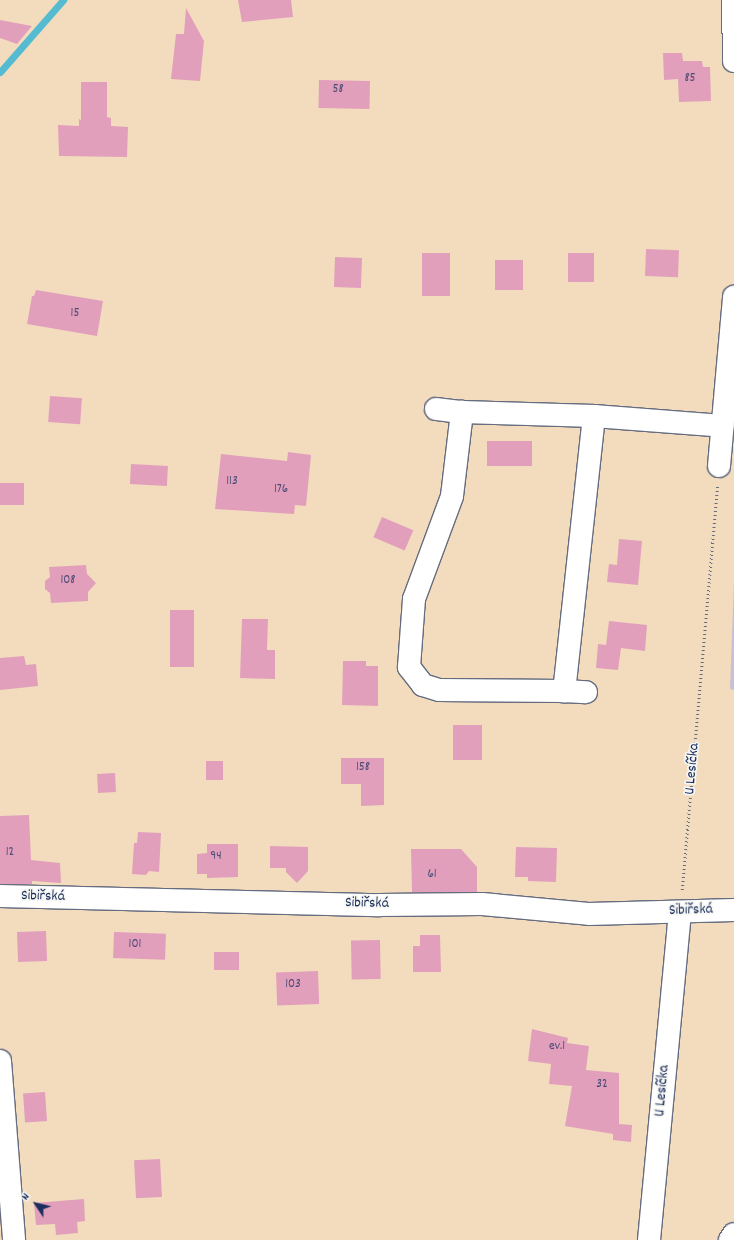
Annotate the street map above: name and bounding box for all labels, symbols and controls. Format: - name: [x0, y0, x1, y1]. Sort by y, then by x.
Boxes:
- house number: 85: [684, 71, 696, 87]
- house number: 58: [332, 82, 344, 98]
- house number: 15: [71, 306, 79, 322]
- house number: 113: [226, 474, 238, 490]
- house number: 176: [274, 482, 288, 498]
- house number: 108: [60, 573, 76, 589]
- street label: U Lesíčka: [682, 742, 704, 796]
- house number: 158: [356, 760, 370, 776]
- house number: 12: [6, 845, 14, 861]
- house number: 94: [210, 849, 222, 865]
- house number: 61: [427, 867, 437, 883]
- street label: Sibiřská: [21, 888, 65, 906]
- street label: Sibiřská: [345, 895, 389, 913]
- street label: Sibiřská: [669, 901, 713, 921]
- house number: 101: [129, 937, 141, 953]
- house number: 103: [285, 977, 301, 993]
- house number: ev.1: [549, 1039, 565, 1055]
- street label: U Lesíčka: [652, 1064, 674, 1118]
- house number: 32: [596, 1077, 608, 1093]
- north arrow: [16, 1184, 56, 1224]
- text: N: [18, 1190, 34, 1204]

